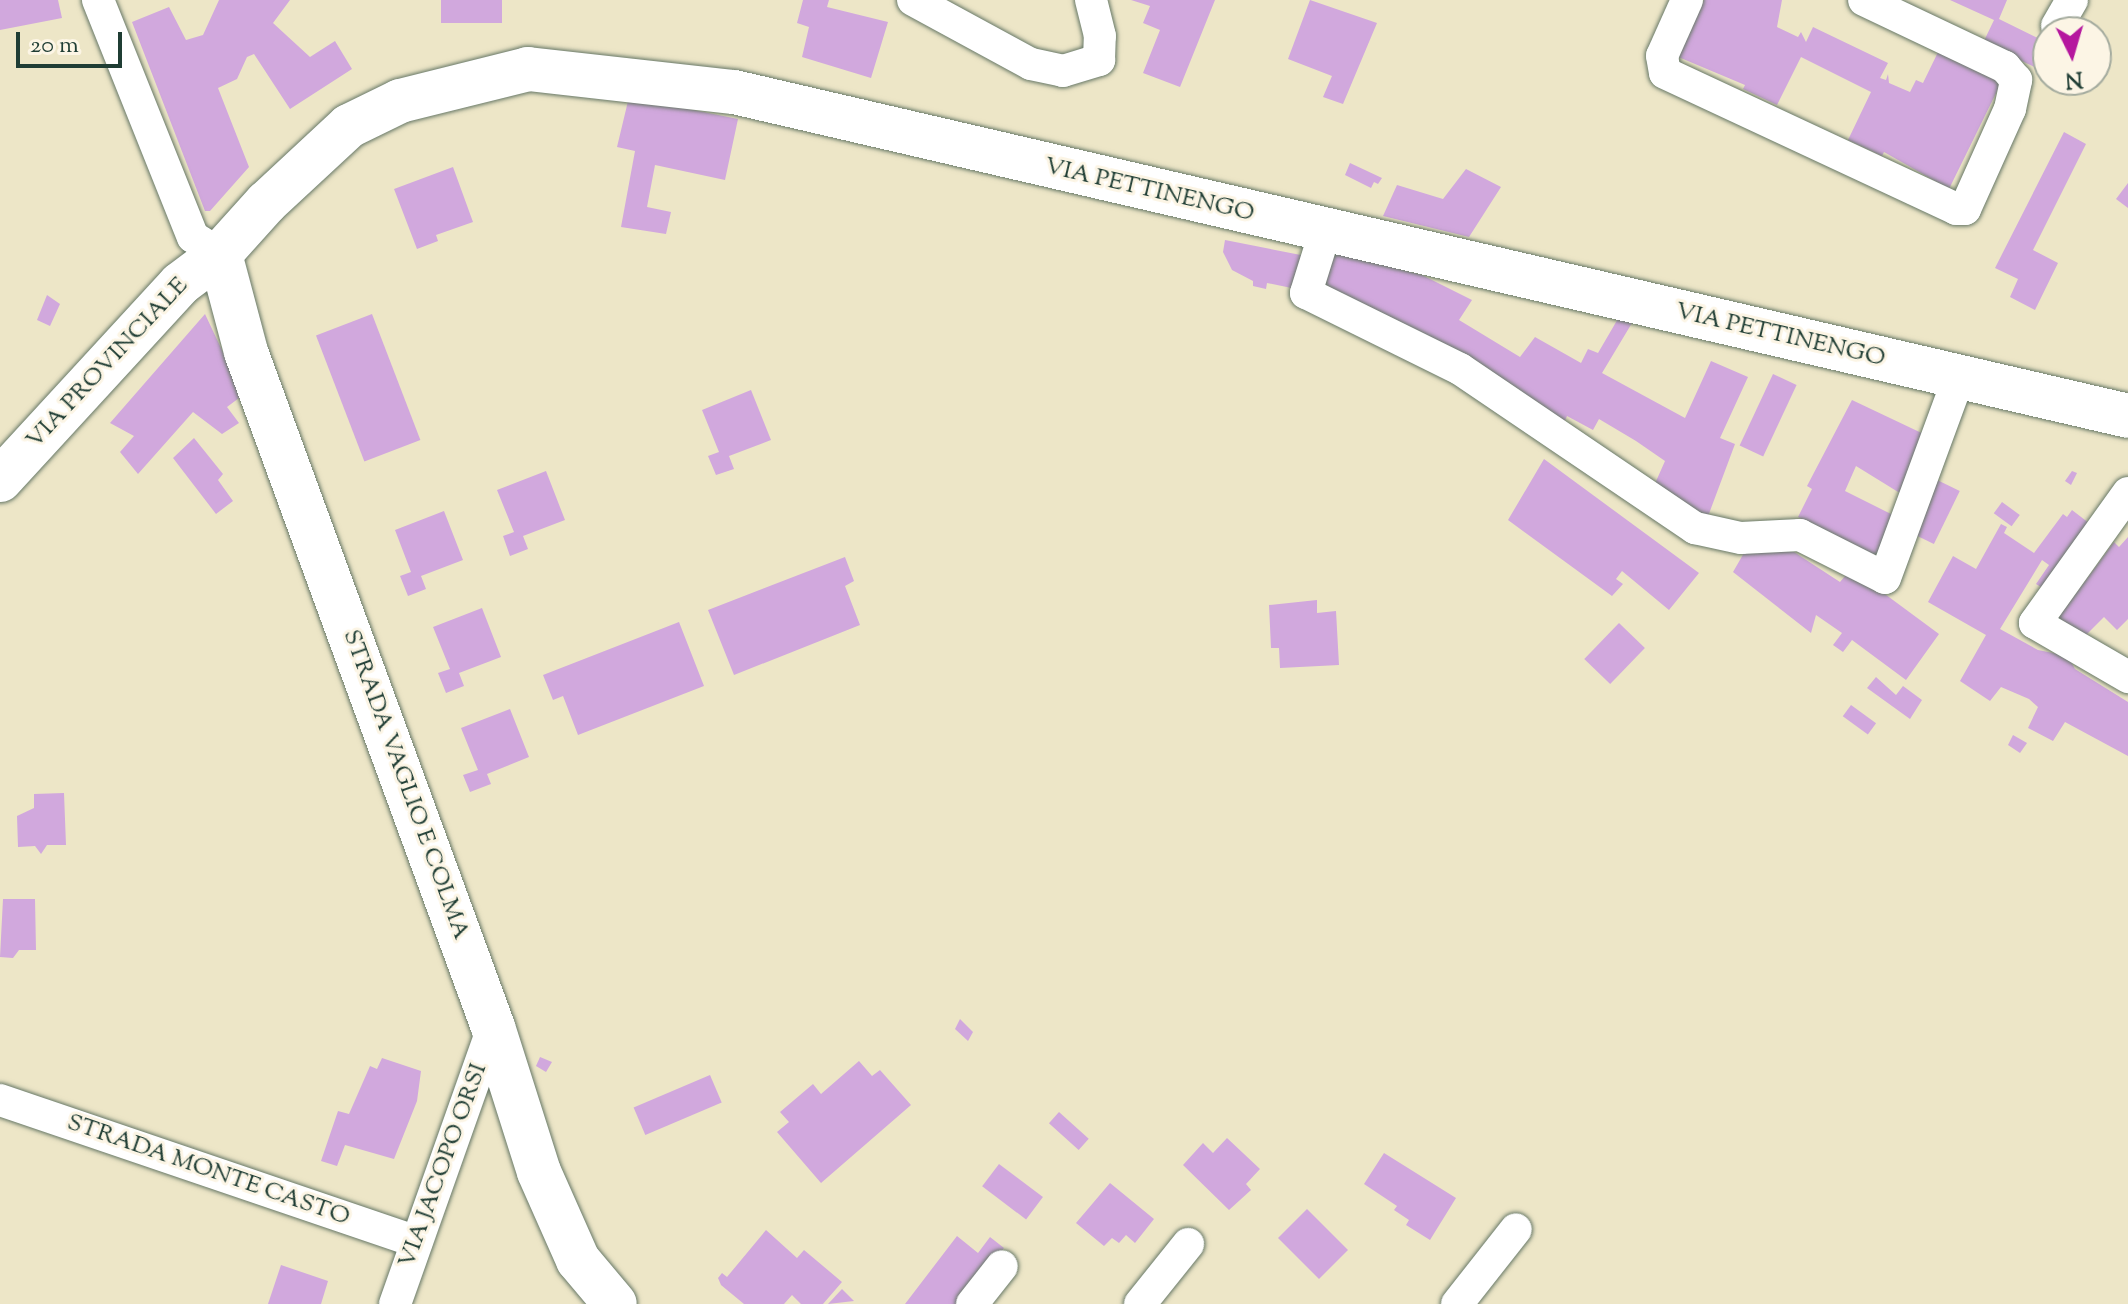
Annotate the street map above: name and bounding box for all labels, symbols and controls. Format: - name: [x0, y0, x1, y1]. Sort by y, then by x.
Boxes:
- scale bar: [20, 16, 126, 66]
- north arrow: [2032, 16, 2112, 96]
- text: 20 m: [30, 29, 79, 63]
- text: N: [2064, 61, 2084, 95]
- street label: VIA PETTINENGO: [1041, 153, 1257, 229]
- street label: VIA PROVINCIALE: [21, 272, 195, 456]
- street label: VIA PETTINENGO: [1672, 298, 1888, 374]
- street label: STRADA VAGLIO E COLMA: [335, 626, 475, 944]
- street label: VIA JACOPO ORSI: [394, 1060, 494, 1272]
- street label: STRADA MONTE CASTO: [63, 1109, 353, 1233]

